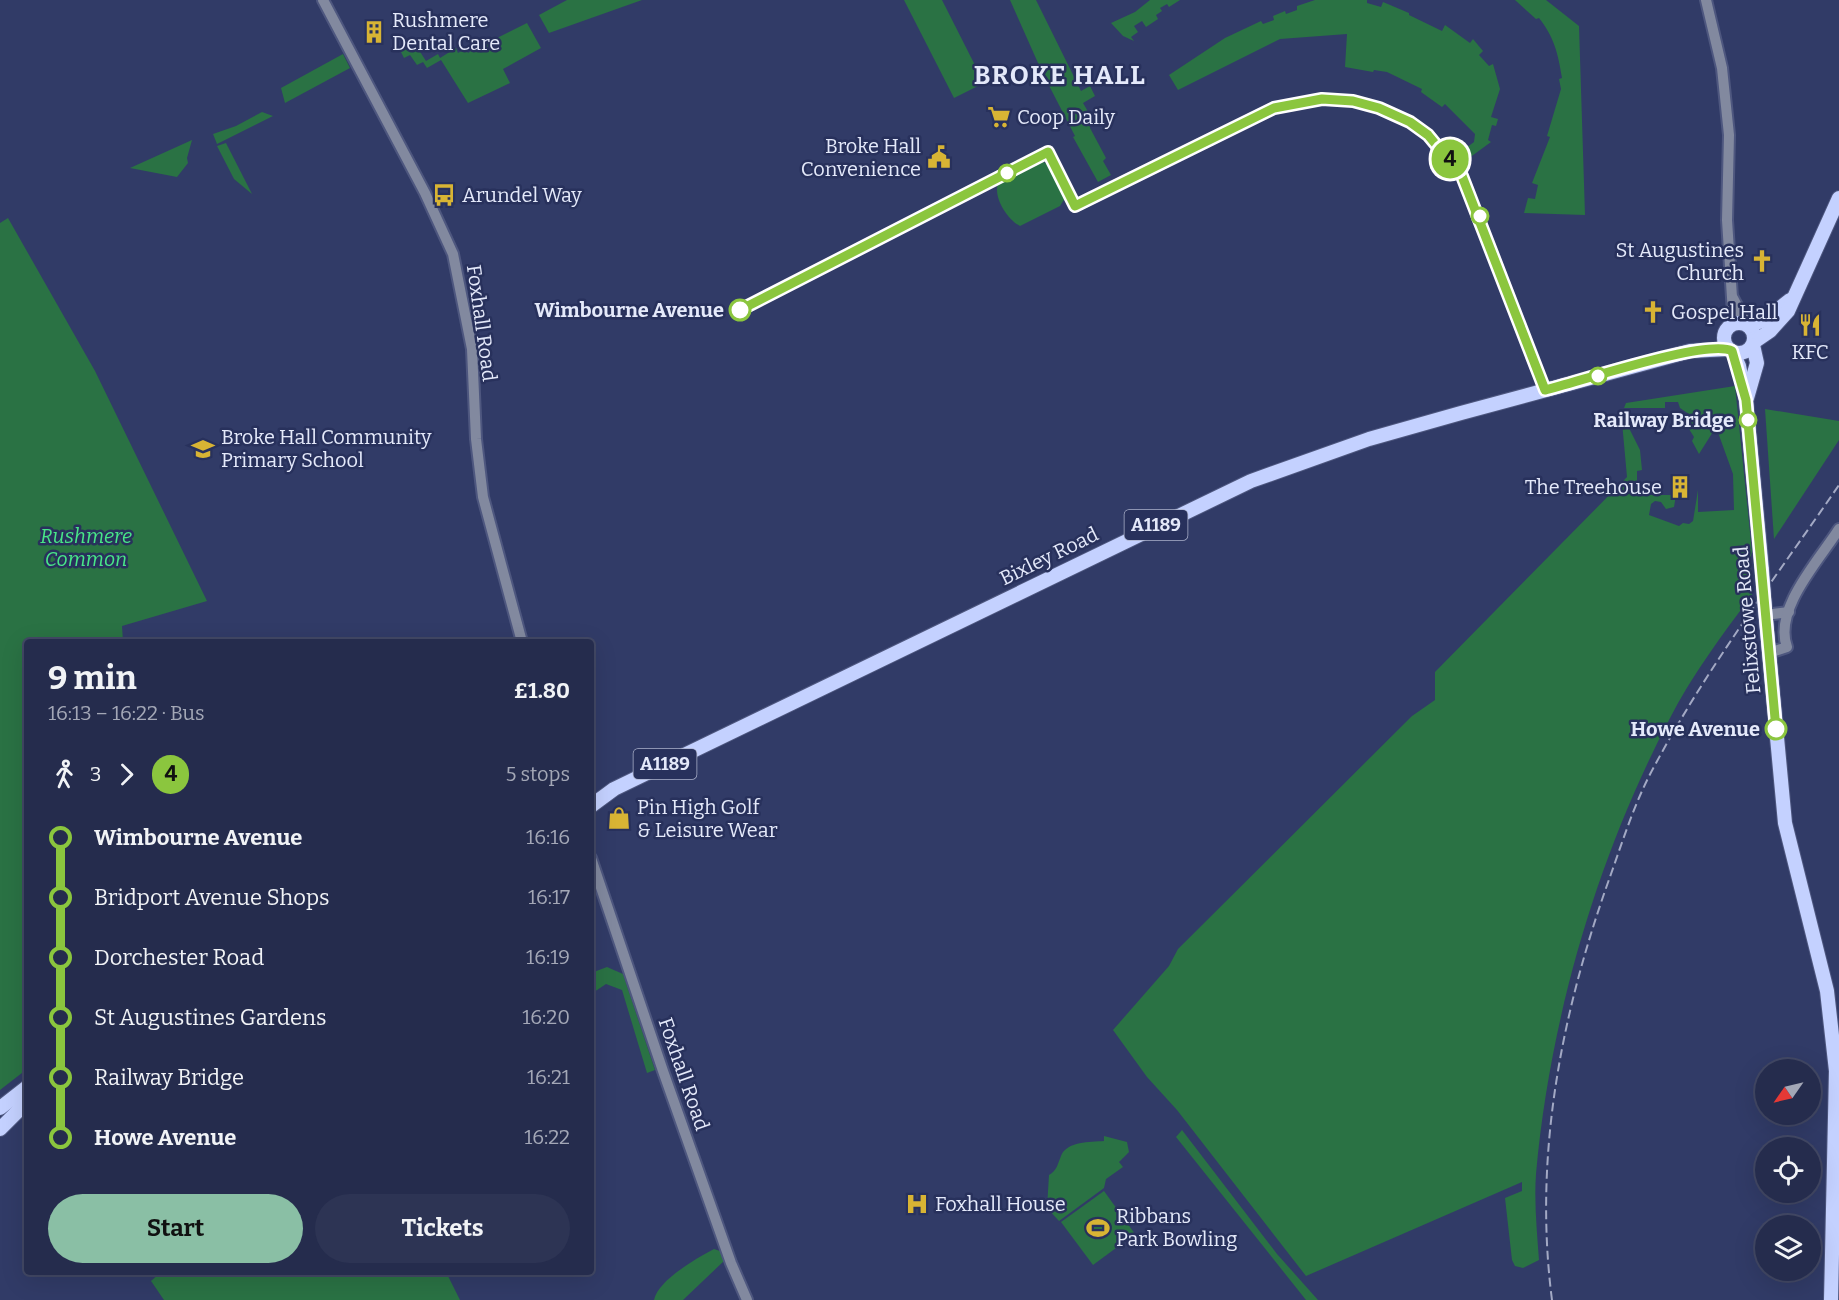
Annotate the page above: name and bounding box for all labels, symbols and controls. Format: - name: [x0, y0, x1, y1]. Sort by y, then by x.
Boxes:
- place label: Rushmere Dental Care: [392, 8, 500, 55]
- building icon: Rushmere Dental Care: [361, 19, 387, 45]
- district label: BROKE HALL: [974, 60, 1146, 91]
- supermarket icon: Coop Daily: [986, 104, 1012, 130]
- place label: Coop Daily: [1017, 105, 1116, 129]
- place label: Broke Hall Convenience: [801, 134, 921, 181]
- line badge: 4: [1430, 140, 1470, 178]
- public building icon: Broke Hall Convenience: [926, 144, 952, 170]
- text: 4: [1444, 146, 1456, 172]
- unlabelled marker: [998, 164, 1016, 182]
- bus stop icon: Arundel Way: [431, 182, 457, 208]
- place label: Arundel Way: [462, 183, 582, 207]
- unlabelled marker: [1471, 207, 1489, 225]
- place label: St Augustines Church: [1616, 238, 1745, 285]
- church icon: St Augustines Church: [1749, 248, 1775, 274]
- street label: Foxhall Road: [462, 263, 502, 383]
- place label: Wimbourne Avenue: [535, 298, 724, 322]
- marker: Wimbourne Avenue: [729, 299, 751, 321]
- church icon: Gospel Hall: [1640, 299, 1666, 325]
- place label: Gospel Hall: [1671, 300, 1778, 324]
- restaurant icon: KFC: [1797, 312, 1823, 338]
- place label: KFC: [1791, 340, 1829, 364]
- unlabelled marker: [1589, 367, 1607, 385]
- place label: Railway Bridge: [1593, 408, 1734, 432]
- marker: Railway Bridge: [1739, 411, 1757, 429]
- place label: Broke Hall Community Primary School: [221, 425, 432, 472]
- school or university icon: Broke Hall Community Primary School: [190, 436, 216, 462]
- building icon: The Treehouse: [1667, 474, 1693, 500]
- place label: The Treehouse: [1525, 475, 1662, 499]
- road number: A1189: [1124, 510, 1188, 540]
- street label: Bixley Road: [996, 522, 1102, 590]
- park label: Rushmere Common: [40, 524, 132, 571]
- street label: Felixstowe Road: [1729, 545, 1765, 695]
- text: 9 min: [48, 658, 137, 698]
- text: £1.80: [514, 677, 570, 704]
- text: 16:13 – 16:22 · Bus: [48, 701, 205, 725]
- place label: Howe Avenue: [1631, 717, 1760, 741]
- marker: Howe Avenue: [1765, 718, 1787, 740]
- road number: A1189: [634, 749, 696, 779]
- icon: walk: [48, 758, 81, 791]
- icon: forward: [110, 758, 143, 791]
- text: 4: [164, 761, 177, 787]
- text: 3: [90, 762, 101, 786]
- text: 5 stops: [506, 762, 570, 786]
- place label: Pin High Golf & Leisure Wear: [637, 795, 778, 842]
- shop icon: Pin High Golf & Leisure Wear: [606, 805, 632, 831]
- text: Wimbourne Avenue: [94, 824, 302, 851]
- text: 16:16: [526, 825, 570, 849]
- text: Bridport Avenue Shops: [94, 884, 330, 911]
- text: 16:17: [528, 885, 570, 909]
- text: Dorchester Road: [94, 944, 264, 971]
- text: 16:19: [526, 945, 570, 969]
- text: St Augustines Gardens: [94, 1004, 326, 1031]
- text: 16:20: [522, 1005, 570, 1029]
- street label: Foxhall Road: [653, 1014, 715, 1134]
- north arrow: [1755, 1059, 1821, 1125]
- map controls: [1755, 1059, 1821, 1281]
- text: Railway Bridge: [94, 1064, 244, 1091]
- text: 16:21: [527, 1065, 570, 1089]
- text: Howe Avenue: [94, 1124, 236, 1151]
- text: 16:22: [524, 1125, 570, 1149]
- button: locate: [1755, 1137, 1821, 1203]
- hospital icon: Foxhall House: [904, 1191, 930, 1217]
- place label: Foxhall House: [935, 1192, 1066, 1216]
- button: Start: [48, 1194, 303, 1263]
- button: Tickets: [315, 1194, 570, 1263]
- place label: Ribbans Park Bowling: [1116, 1204, 1237, 1251]
- sports icon: Ribbans Park Bowling: [1085, 1215, 1111, 1241]
- button: layers: [1755, 1215, 1821, 1281]

